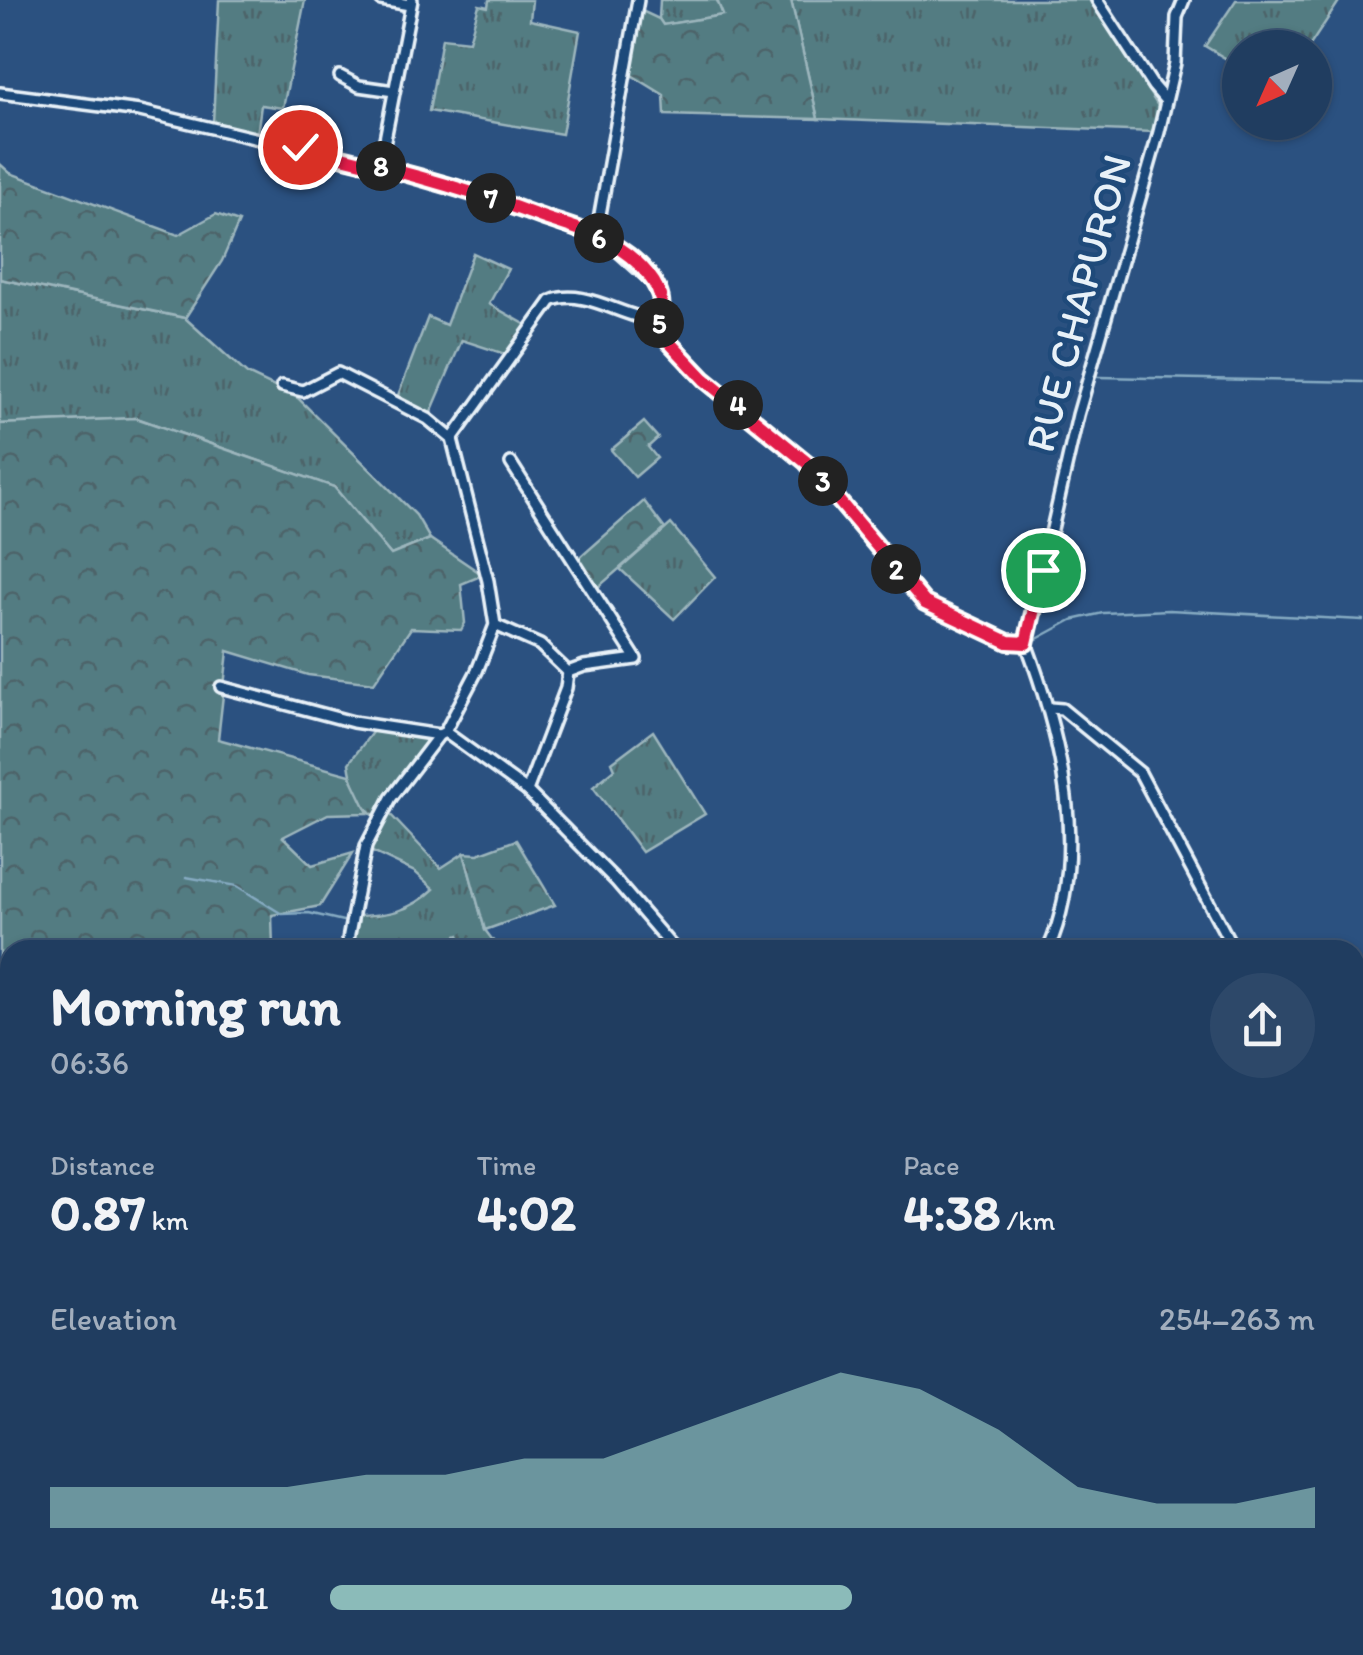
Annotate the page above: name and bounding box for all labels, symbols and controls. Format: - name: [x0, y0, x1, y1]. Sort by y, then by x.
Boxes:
- north arrow: [1222, 30, 1332, 140]
- map controls: [1222, 30, 1332, 140]
- pin: [258, 105, 343, 190]
- icon: check: [273, 120, 328, 175]
- pin: 8: [356, 141, 406, 191]
- text: 8: [373, 149, 389, 183]
- street label: RUE CHAPURON: [1014, 149, 1142, 457]
- pin: 7: [466, 173, 516, 223]
- text: 7: [484, 181, 498, 215]
- pin: 6: [574, 213, 624, 263]
- text: 6: [592, 221, 606, 255]
- pin: 5: [634, 298, 684, 348]
- text: 5: [652, 306, 666, 340]
- pin: 4: [713, 380, 763, 430]
- text: 4: [730, 388, 746, 422]
- pin: 3: [798, 456, 848, 506]
- text: 3: [815, 464, 831, 498]
- pin: [1001, 528, 1086, 613]
- icon: arrive: [1016, 543, 1071, 598]
- pin: 2: [871, 544, 921, 594]
- text: 2: [889, 552, 903, 586]
- text: Morning run: [50, 973, 341, 1039]
- button: share: [1210, 973, 1315, 1078]
- text: 06:36: [50, 1044, 129, 1082]
- text: Distance: [50, 1148, 155, 1182]
- text: Time: [477, 1148, 536, 1182]
- text: Pace: [903, 1148, 959, 1182]
- text: 0.87: [50, 1182, 145, 1243]
- text: 4:02: [477, 1182, 576, 1243]
- text: 4:38: [903, 1182, 1000, 1243]
- text: km: [145, 1203, 189, 1237]
- text: /km: [1000, 1203, 1055, 1237]
- text: Elevation: [50, 1300, 177, 1338]
- text: 254–263 m: [1159, 1300, 1315, 1338]
- text: 100 m: [50, 1579, 138, 1617]
- text: 4:51: [210, 1579, 269, 1617]

